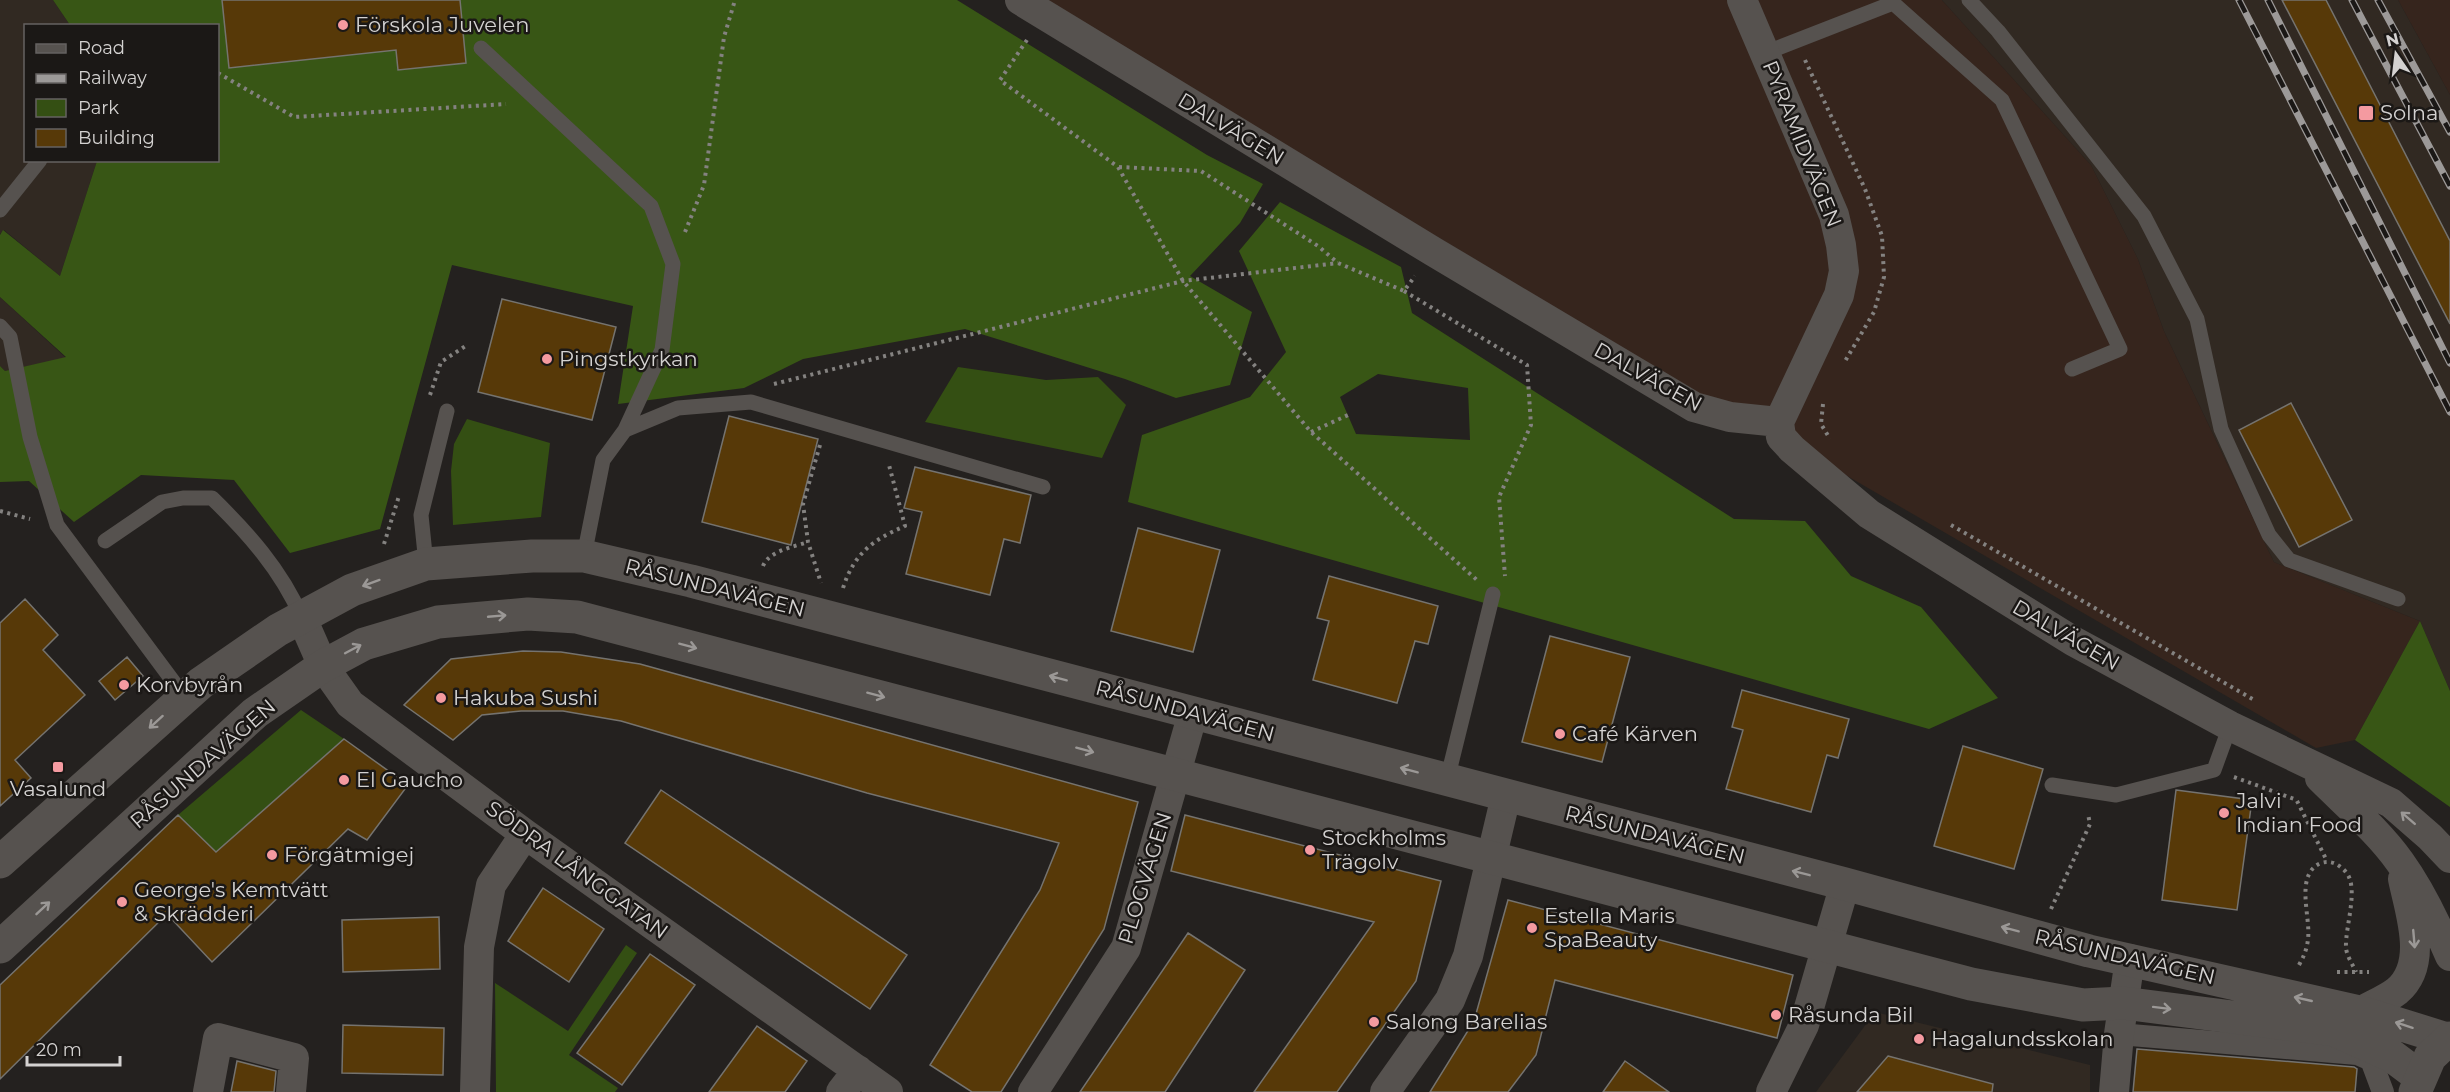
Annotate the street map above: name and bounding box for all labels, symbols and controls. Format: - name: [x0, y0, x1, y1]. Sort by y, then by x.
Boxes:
- place label: Förskola Juvelen: [355, 12, 529, 37]
- marker: Förskola Juvelen: [336, 18, 350, 32]
- legend: [24, 24, 219, 162]
- north arrow: [2366, 24, 2426, 84]
- text: N: [2384, 29, 2401, 51]
- text: Road: [78, 37, 125, 59]
- street label: PYRAMIDVÄGEN: [1758, 57, 1847, 231]
- text: Railway: [78, 67, 147, 89]
- street label: DALVÄGEN: [1174, 87, 1289, 170]
- text: Park: [78, 97, 119, 119]
- place label: Solna: [2380, 100, 2438, 125]
- marker: Solna: [2357, 104, 2375, 122]
- text: Building: [78, 127, 155, 149]
- street label: DALVÄGEN: [1590, 337, 1707, 416]
- place label: Pingstkyrkan: [559, 346, 698, 371]
- marker: Pingstkyrkan: [540, 352, 554, 366]
- street label: RÅSUNDAVÄGEN: [623, 553, 808, 622]
- one-way arrow: [362, 579, 381, 590]
- street label: DALVÄGEN: [2008, 594, 2124, 675]
- one-way arrow: [486, 611, 506, 622]
- one-way arrow: [678, 640, 697, 652]
- one-way arrow: [344, 643, 362, 654]
- place label: Korvbyrån: [136, 672, 243, 697]
- one-way arrow: [1049, 672, 1068, 683]
- street label: RÅSUNDAVÄGEN: [1093, 675, 1277, 746]
- marker: Korvbyrån: [117, 678, 131, 692]
- place label: Hakuba Sushi: [453, 685, 598, 710]
- one-way arrow: [866, 690, 885, 702]
- marker: Hakuba Sushi: [434, 691, 448, 705]
- street label: RÅSUNDAVÄGEN: [125, 694, 280, 834]
- one-way arrow: [148, 715, 163, 729]
- place label: Café Kärven: [1572, 721, 1698, 746]
- marker: Café Kärven: [1553, 727, 1567, 741]
- one-way arrow: [1075, 745, 1094, 757]
- marker: Vasalund: [51, 760, 65, 774]
- one-way arrow: [1400, 764, 1419, 776]
- place label: El Gaucho: [356, 767, 463, 792]
- marker: El Gaucho: [337, 773, 351, 787]
- place label: Vasalund: [10, 776, 106, 801]
- place label: Jalvi Indian Food: [2235, 788, 2362, 837]
- street label: SÖDRA LÅNGGATAN: [482, 795, 673, 944]
- street label: RÅSUNDAVÄGEN: [1563, 800, 1748, 869]
- marker: Jalvi Indian Food: [2217, 806, 2231, 820]
- street label: PLOGVÄGEN: [1113, 809, 1176, 947]
- one-way arrow: [2401, 811, 2416, 825]
- place label: Stockholms Trägolv: [1322, 825, 1446, 874]
- place label: Förgätmigej: [284, 842, 414, 867]
- marker: Stockholms Trägolv: [1303, 843, 1317, 857]
- marker: Förgätmigej: [265, 848, 279, 862]
- one-way arrow: [1792, 866, 1811, 878]
- place label: George's Kemtvätt & Skrädderi: [134, 877, 329, 926]
- marker: George's Kemtvätt & Skrädderi: [115, 895, 129, 909]
- one-way arrow: [35, 901, 50, 915]
- place label: Estella Maris SpaBeauty: [1544, 903, 1675, 952]
- marker: Estella Maris SpaBeauty: [1525, 921, 1539, 935]
- one-way arrow: [2001, 923, 2020, 934]
- street label: RÅSUNDAVÄGEN: [2032, 924, 2218, 989]
- one-way arrow: [2409, 929, 2420, 949]
- one-way arrow: [2294, 992, 2313, 1004]
- place label: Råsunda Bil: [1788, 1002, 1913, 1027]
- one-way arrow: [2152, 1003, 2171, 1014]
- marker: Råsunda Bil: [1769, 1008, 1783, 1022]
- place label: Salong Barelias: [1386, 1009, 1547, 1034]
- marker: Salong Barelias: [1367, 1015, 1381, 1029]
- one-way arrow: [2395, 1019, 2414, 1030]
- place label: Hagalundsskolan: [1931, 1026, 2113, 1051]
- scale bar: [27, 1029, 120, 1067]
- marker: Hagalundsskolan: [1912, 1032, 1926, 1046]
- text: 20 m: [36, 1039, 82, 1061]

